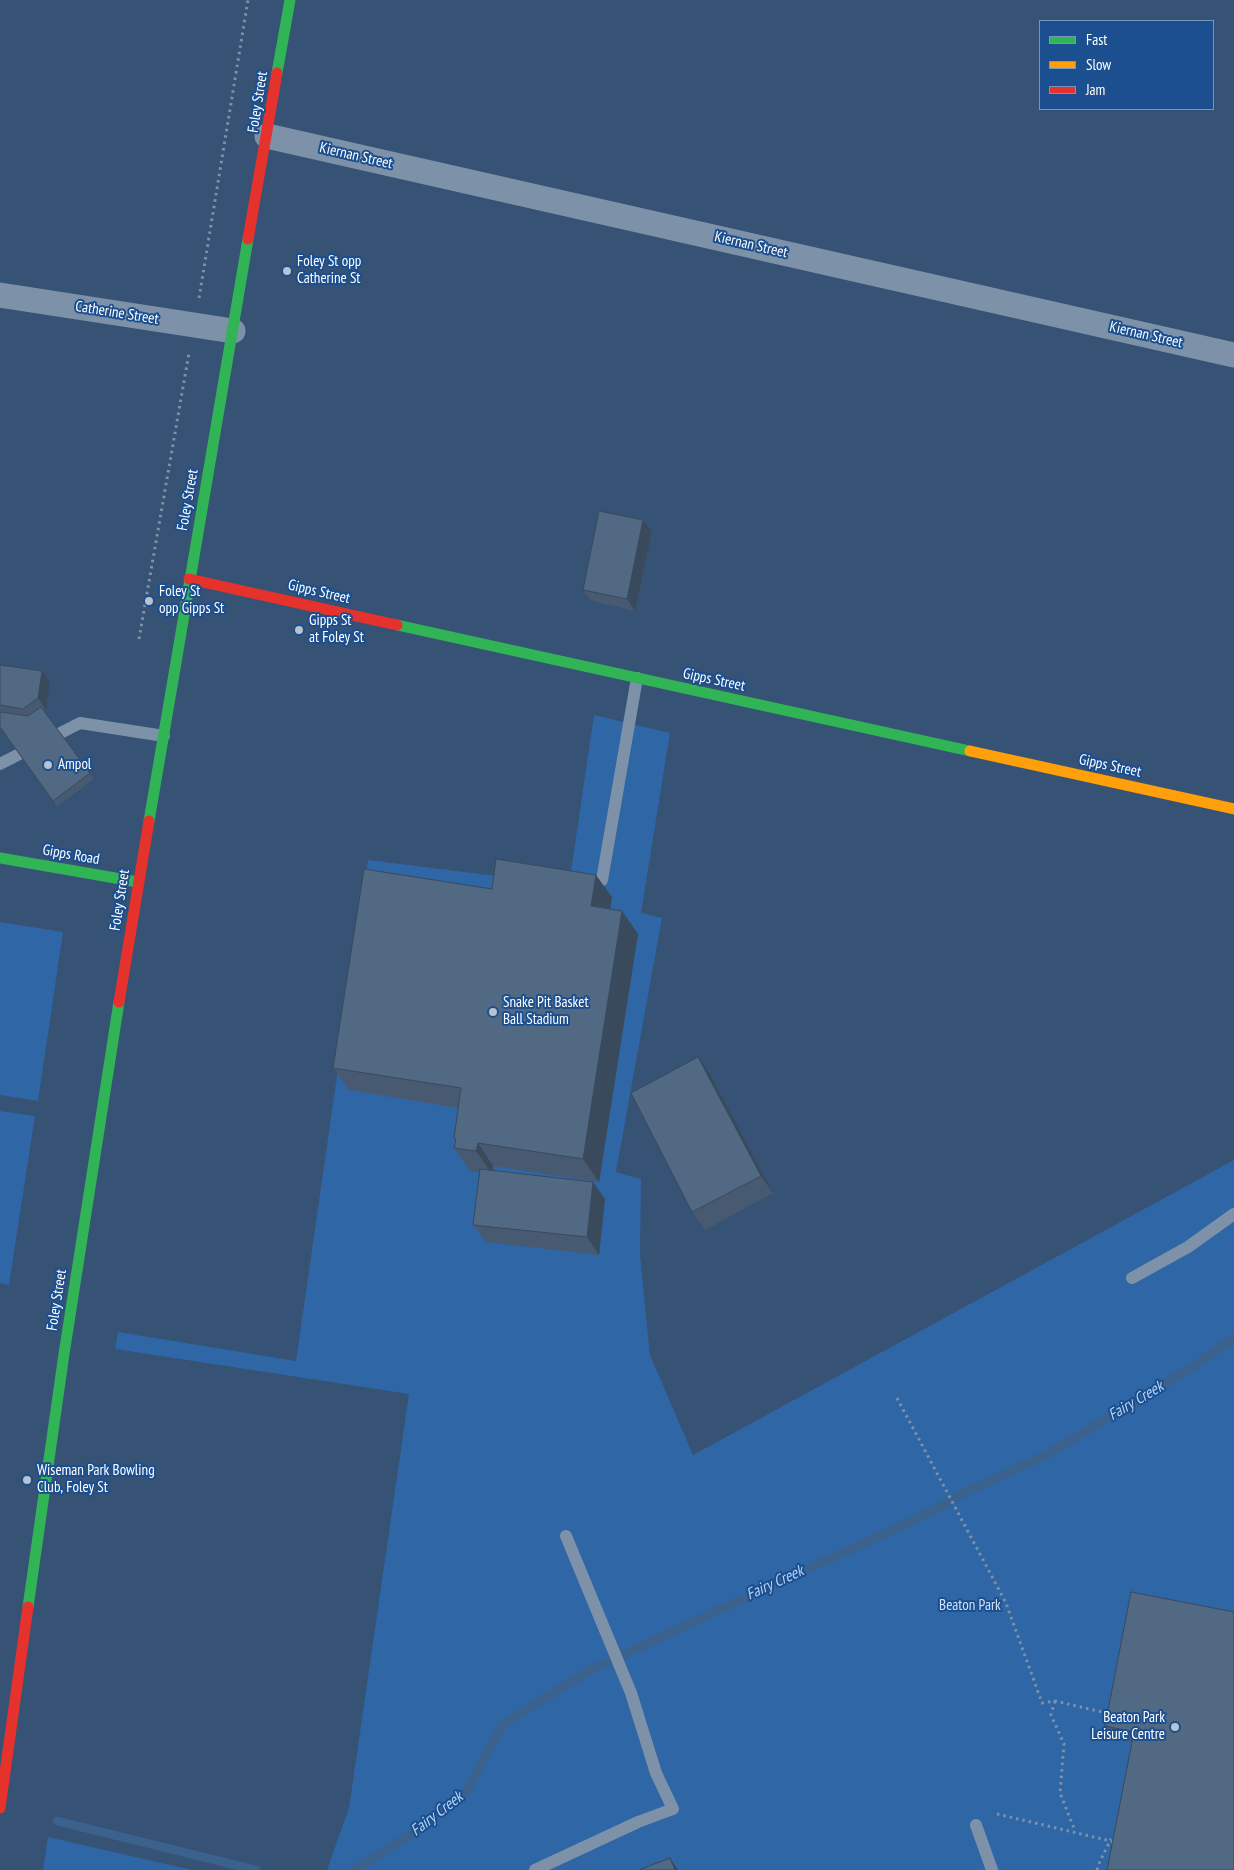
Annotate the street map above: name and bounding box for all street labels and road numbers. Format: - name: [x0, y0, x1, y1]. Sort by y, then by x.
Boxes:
- street label: Foley Street: [244, 70, 272, 134]
- street label: Kiernan Street: [318, 139, 394, 173]
- street label: Kiernan Street: [713, 228, 789, 262]
- street label: Catherine Street: [74, 298, 160, 328]
- street label: Kiernan Street: [1108, 318, 1184, 352]
- street label: Foley Street: [174, 468, 202, 532]
- street label: Gipps Street: [286, 576, 352, 608]
- street label: Gipps Street: [681, 665, 747, 695]
- street label: Gipps Street: [1077, 751, 1143, 781]
- street label: Gipps Road: [41, 841, 101, 869]
- street label: Foley Street: [106, 868, 134, 932]
- street label: Foley Street: [43, 1268, 71, 1332]

